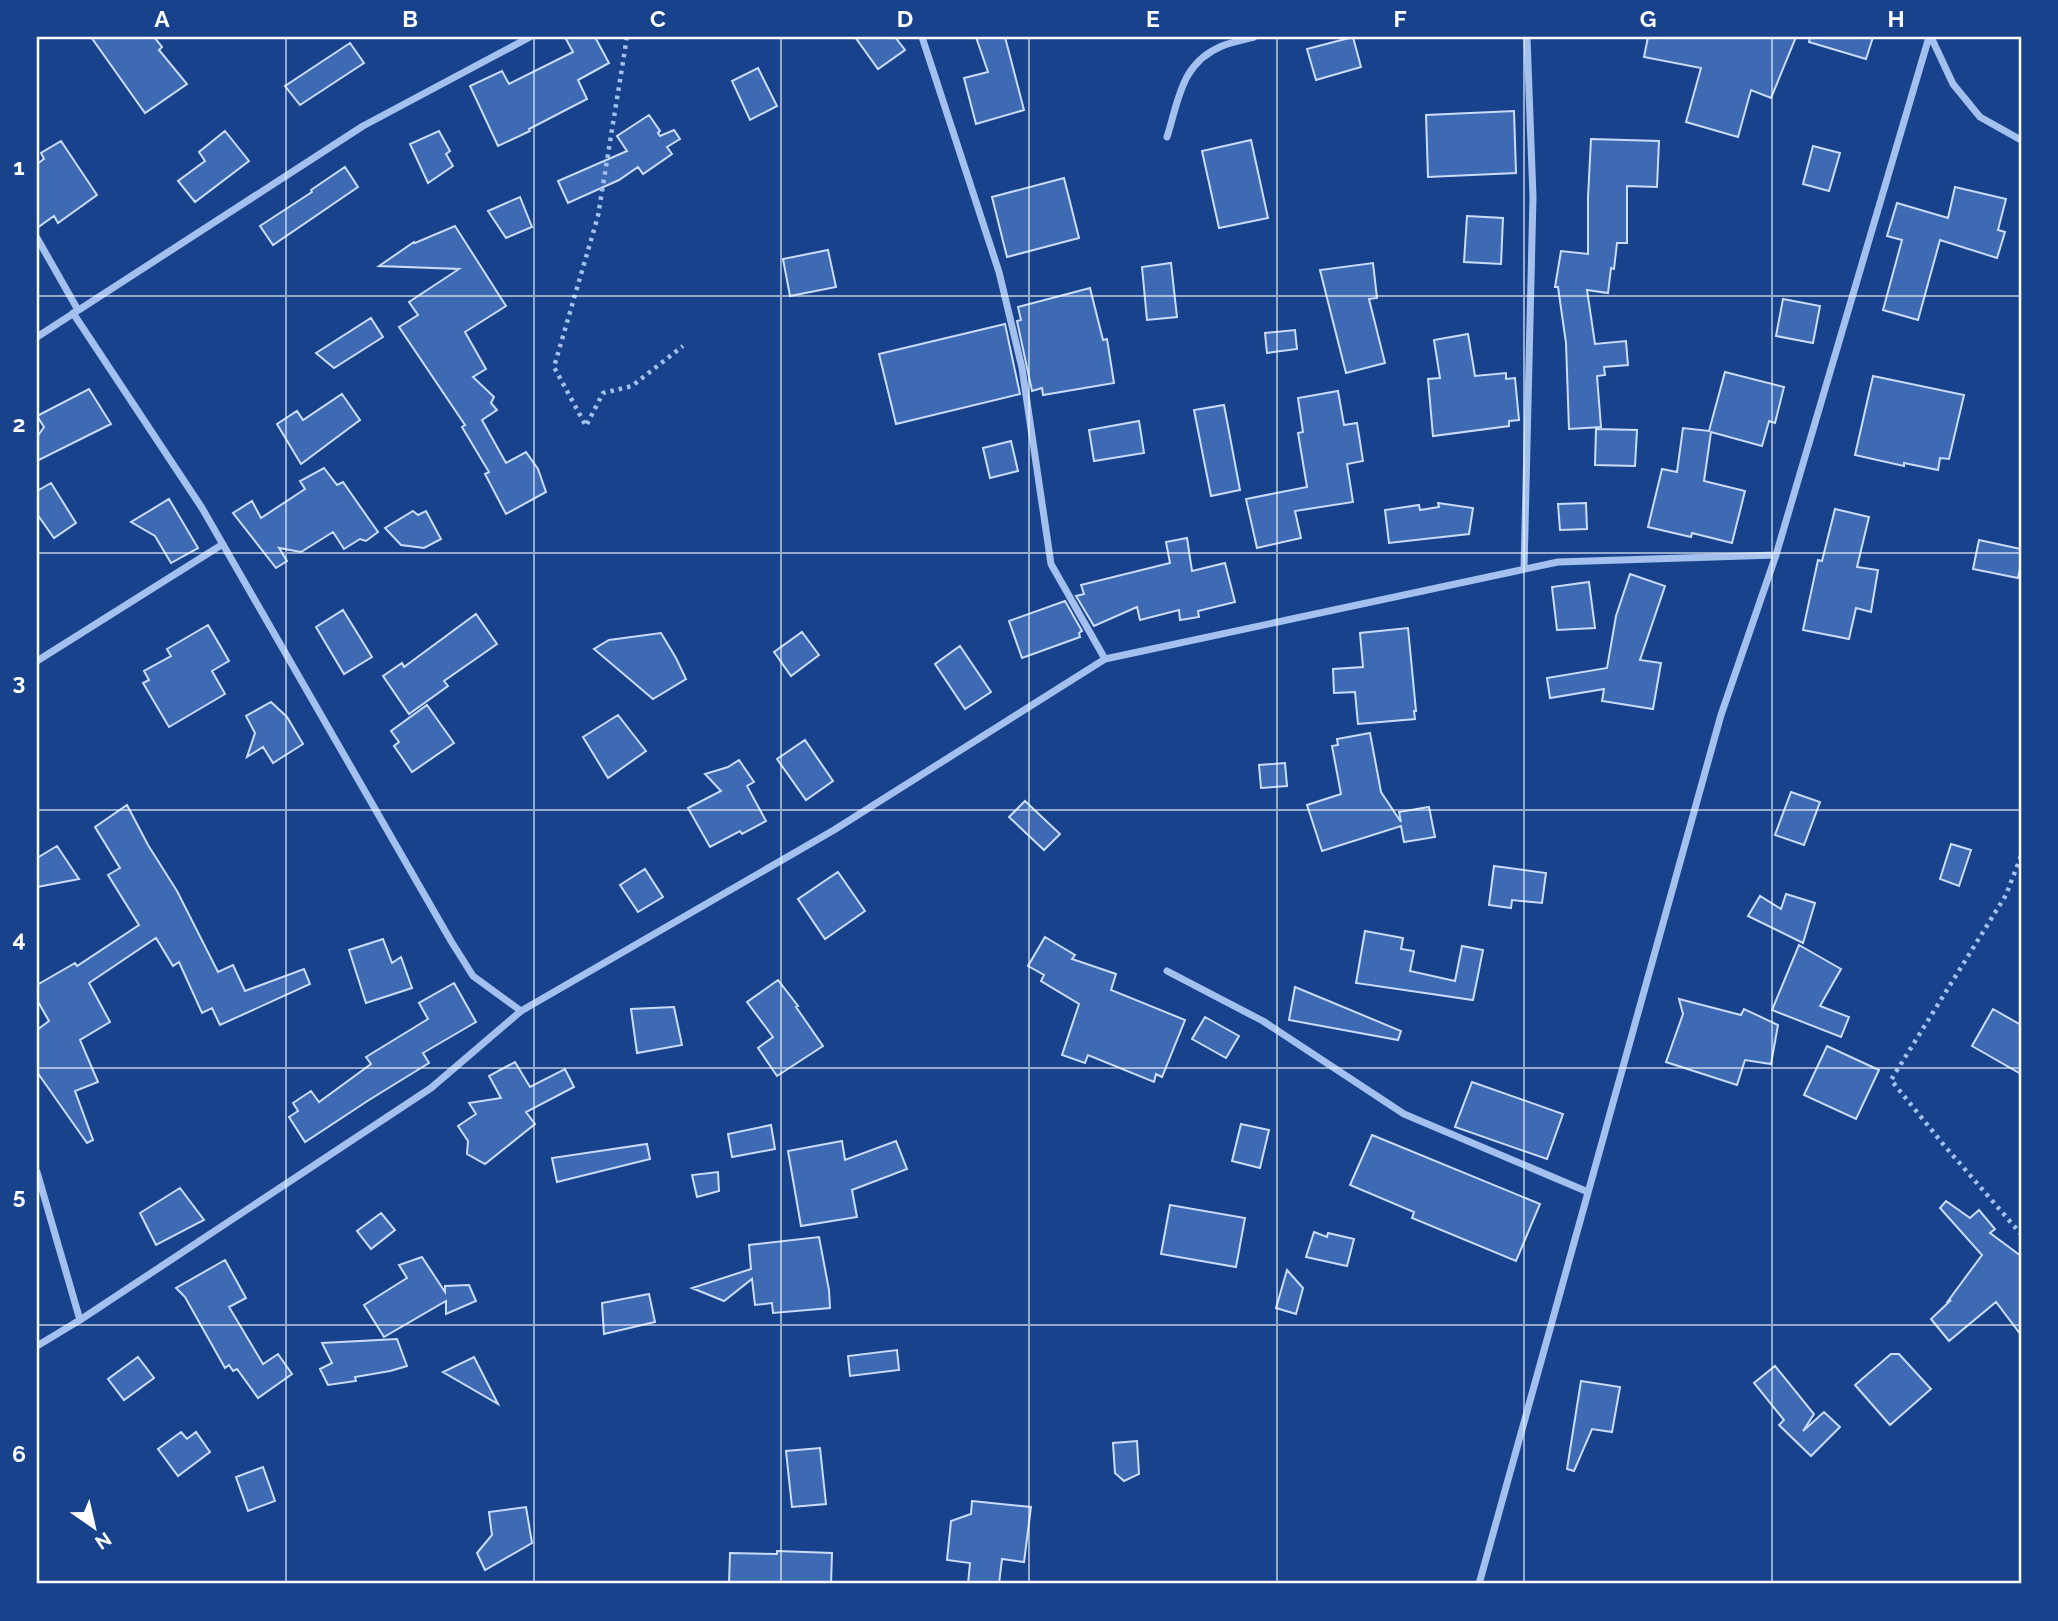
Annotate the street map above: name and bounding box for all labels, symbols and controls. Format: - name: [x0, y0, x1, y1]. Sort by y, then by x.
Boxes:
- text: A: [154, 5, 170, 32]
- text: B: [402, 5, 418, 32]
- text: C: [650, 5, 666, 32]
- text: D: [897, 5, 913, 32]
- text: E: [1146, 5, 1160, 32]
- text: F: [1393, 5, 1407, 32]
- text: G: [1640, 5, 1656, 32]
- text: H: [1887, 5, 1905, 32]
- text: 1: [13, 153, 25, 180]
- text: 2: [13, 410, 25, 437]
- text: 3: [13, 668, 25, 695]
- text: 4: [12, 925, 26, 952]
- text: 5: [13, 1182, 26, 1209]
- text: 6: [12, 1440, 26, 1467]
- north arrow: [60, 1492, 130, 1562]
- text: N: [91, 1528, 116, 1554]

